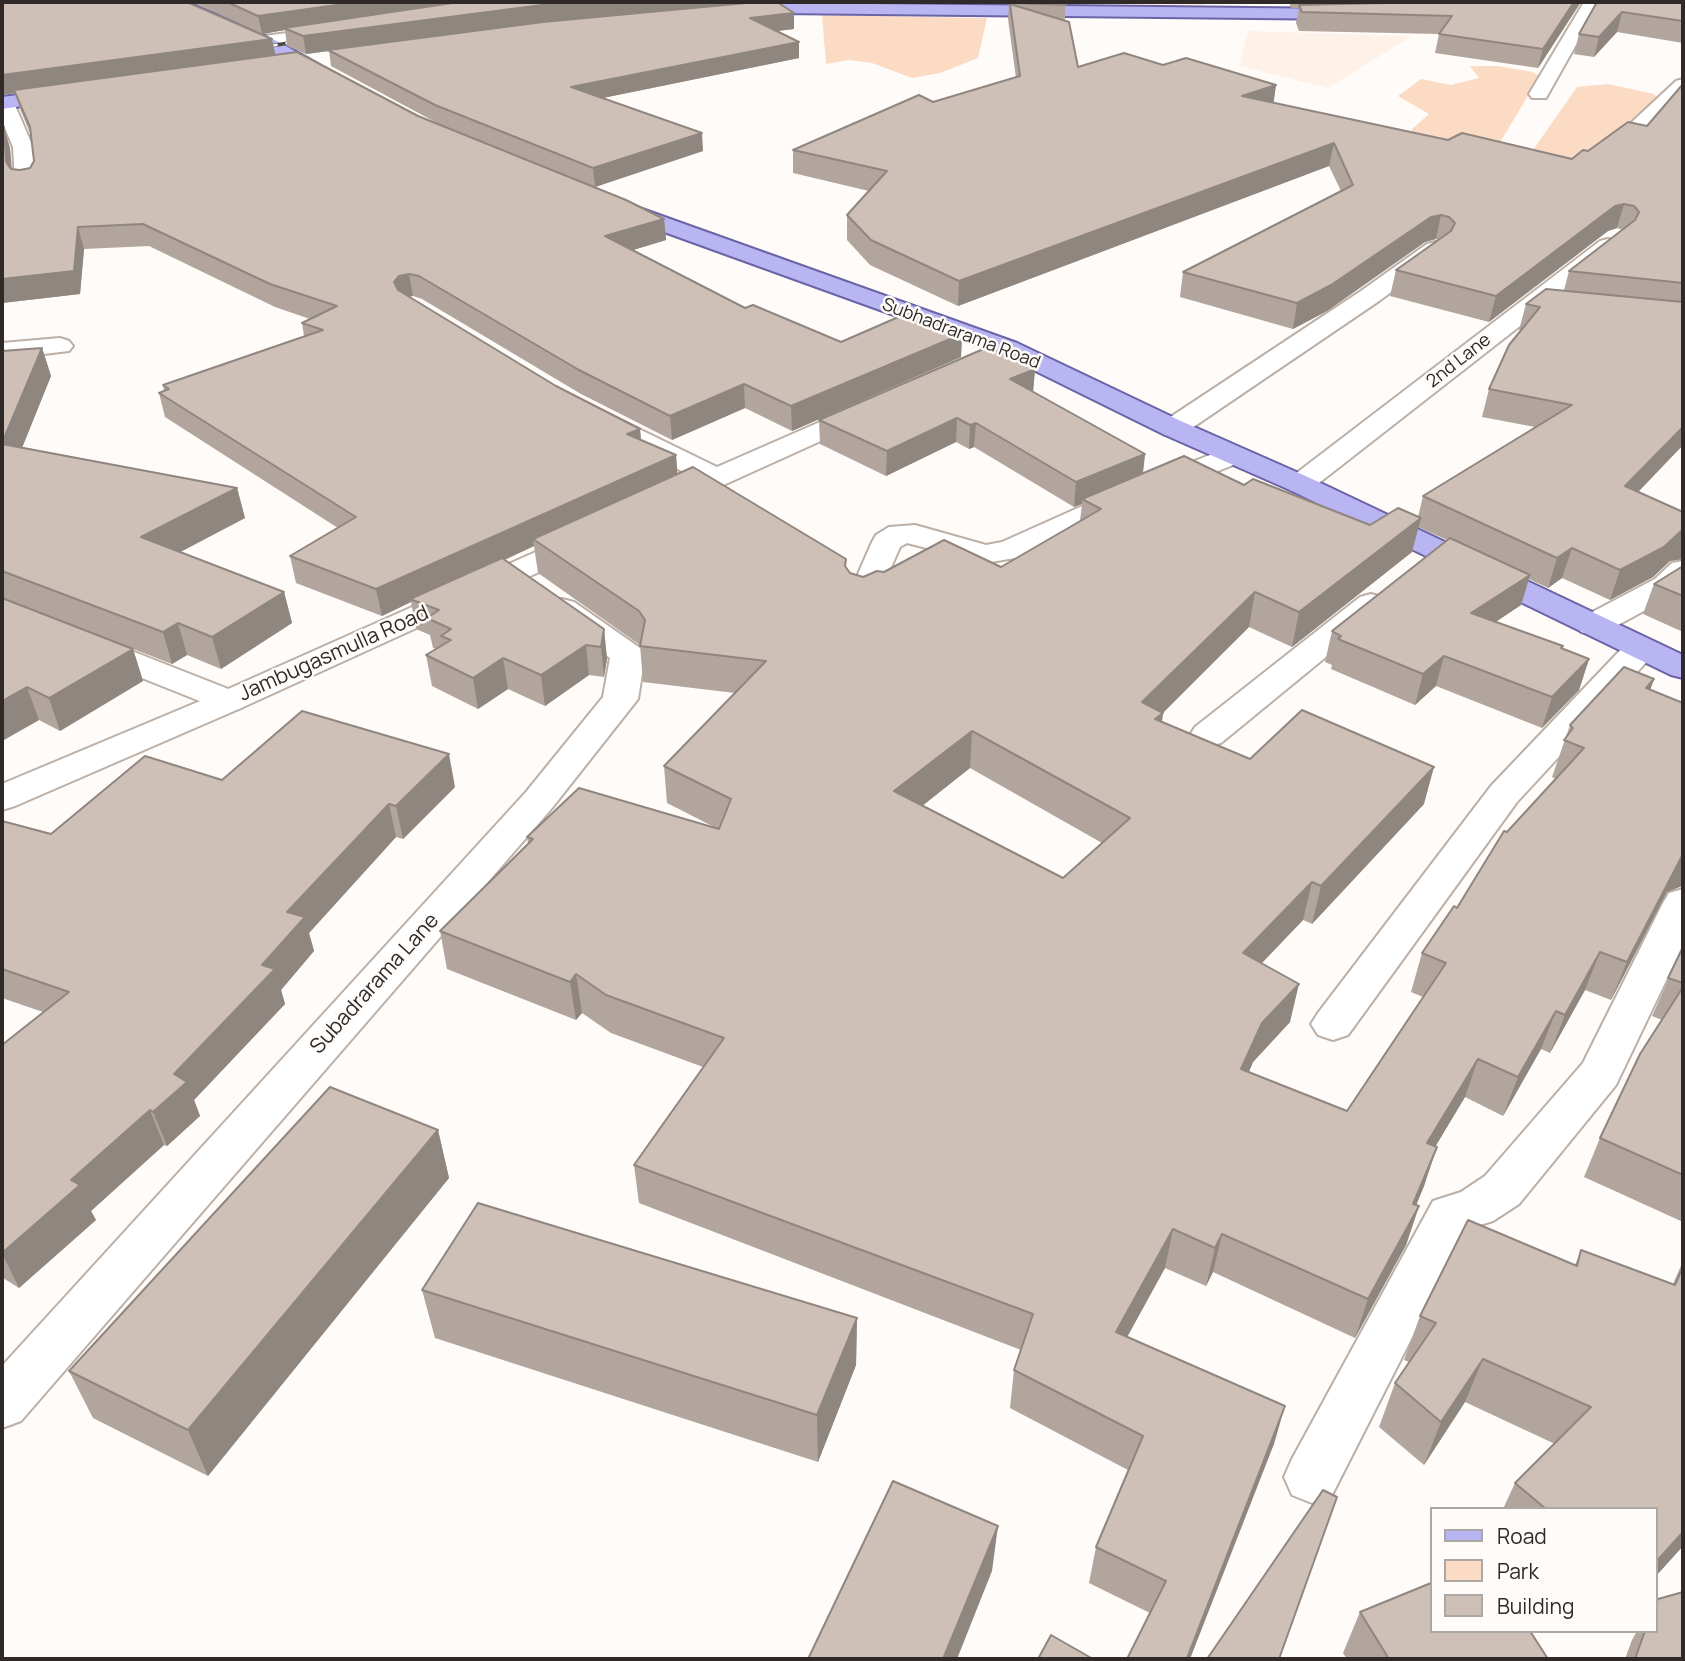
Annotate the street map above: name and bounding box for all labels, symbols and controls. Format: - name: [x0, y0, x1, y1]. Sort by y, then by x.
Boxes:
- street label: Subhadrarama Road: [879, 294, 1043, 374]
- street label: 2nd Lane: [1423, 329, 1495, 393]
- street label: Jambugasmulla Road: [235, 601, 433, 707]
- street label: Subadrarama Lane: [305, 909, 445, 1059]
- legend: [1430, 1507, 1657, 1633]
- text: Road: [1497, 1522, 1547, 1550]
- text: Park: [1497, 1557, 1539, 1585]
- text: Building: [1497, 1592, 1574, 1620]

